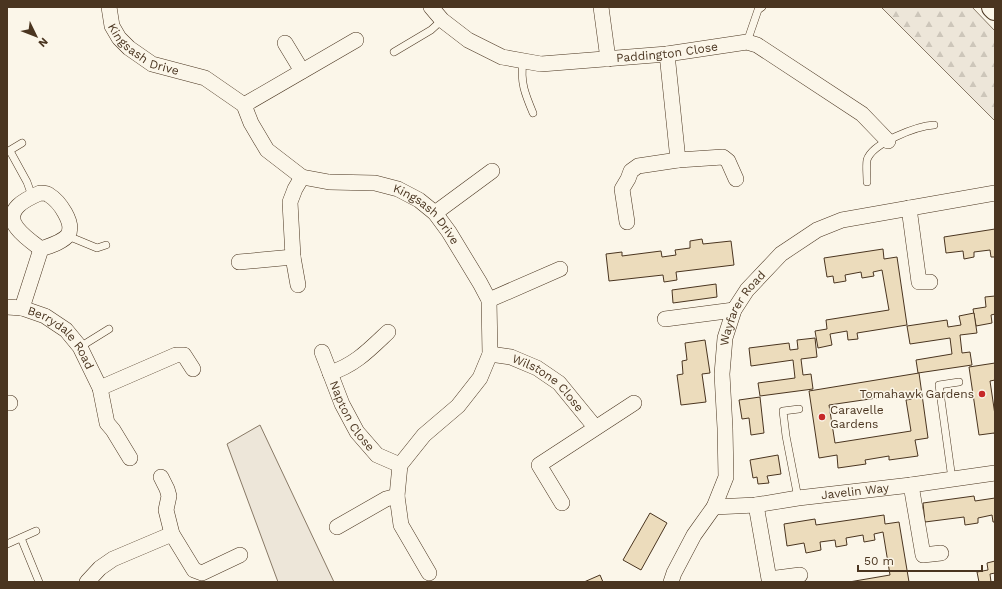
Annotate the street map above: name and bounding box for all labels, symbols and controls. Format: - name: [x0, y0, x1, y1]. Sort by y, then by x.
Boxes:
- north arrow: [16, 16, 56, 56]
- street label: Kingsash Drive: [105, 21, 181, 78]
- text: N: [35, 35, 50, 50]
- street label: Paddington Close: [616, 39, 719, 65]
- street label: Kingsash Drive: [392, 181, 462, 247]
- street label: Wayfarer Road: [717, 268, 768, 346]
- street label: Berrydale Road: [26, 303, 97, 372]
- street label: Wilstone Close: [510, 351, 587, 414]
- street label: Napton Close: [327, 379, 377, 454]
- place label: Tomahawk Gardens: [860, 387, 974, 401]
- marker: Tomahawk Gardens: [977, 389, 987, 399]
- place label: Caravelle Gardens: [830, 403, 884, 431]
- marker: Caravelle Gardens: [817, 412, 827, 422]
- street label: Javelin Way: [820, 480, 890, 502]
- scale bar: [858, 547, 982, 573]
- text: 50 m: [864, 554, 894, 568]

